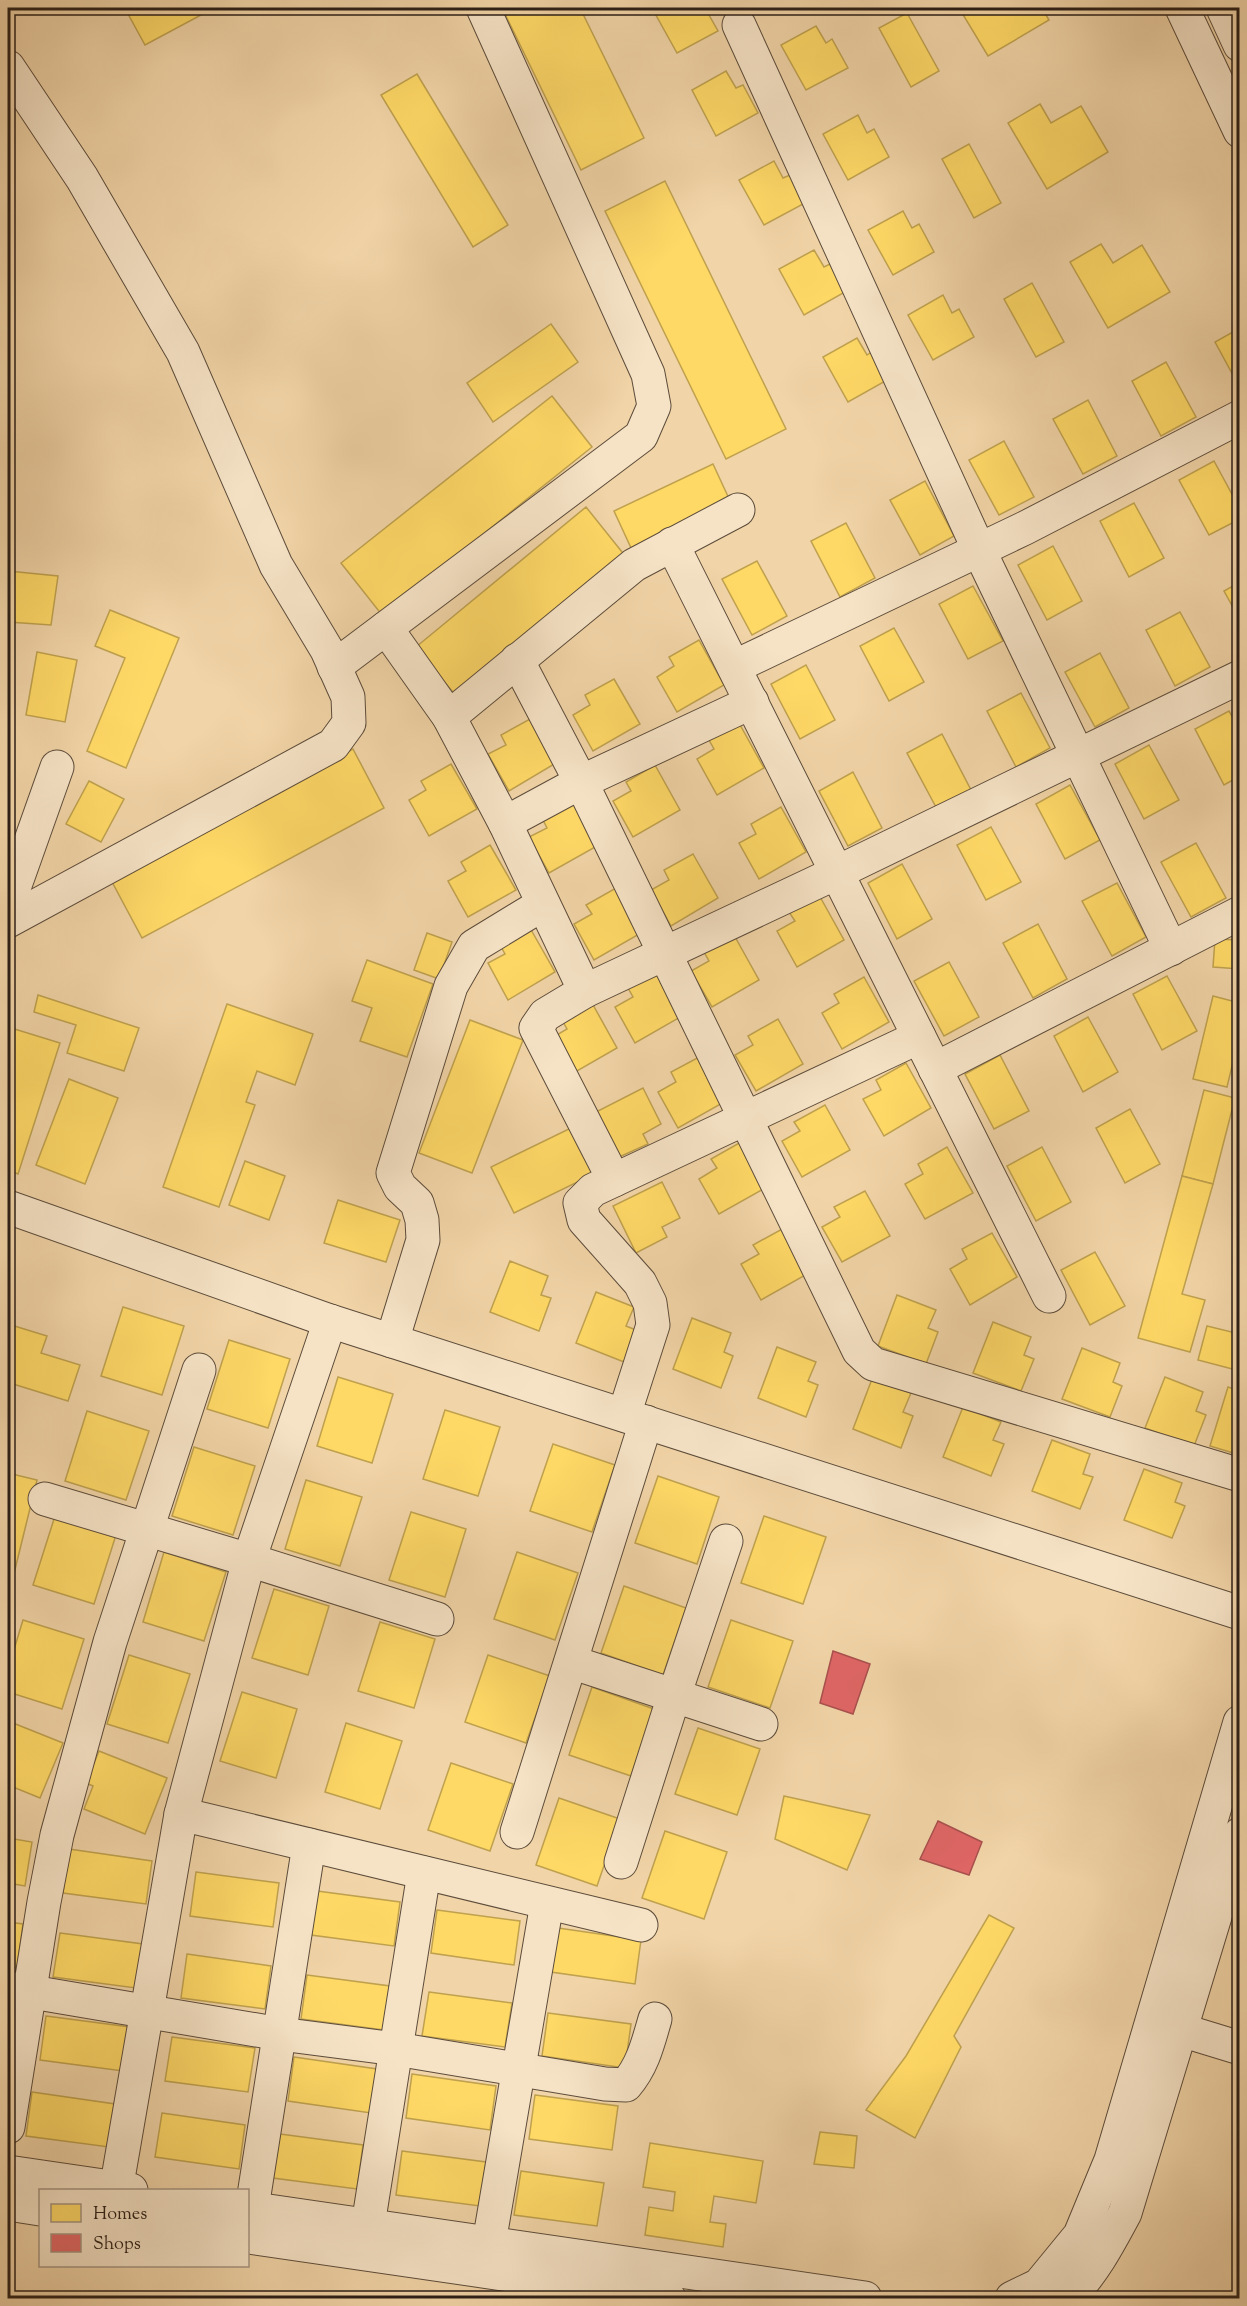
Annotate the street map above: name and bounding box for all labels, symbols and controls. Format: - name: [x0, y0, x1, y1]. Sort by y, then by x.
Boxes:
- legend: [39, 2189, 249, 2267]
- text: Homes: [93, 2202, 147, 2228]
- text: Shops: [93, 2232, 141, 2258]

